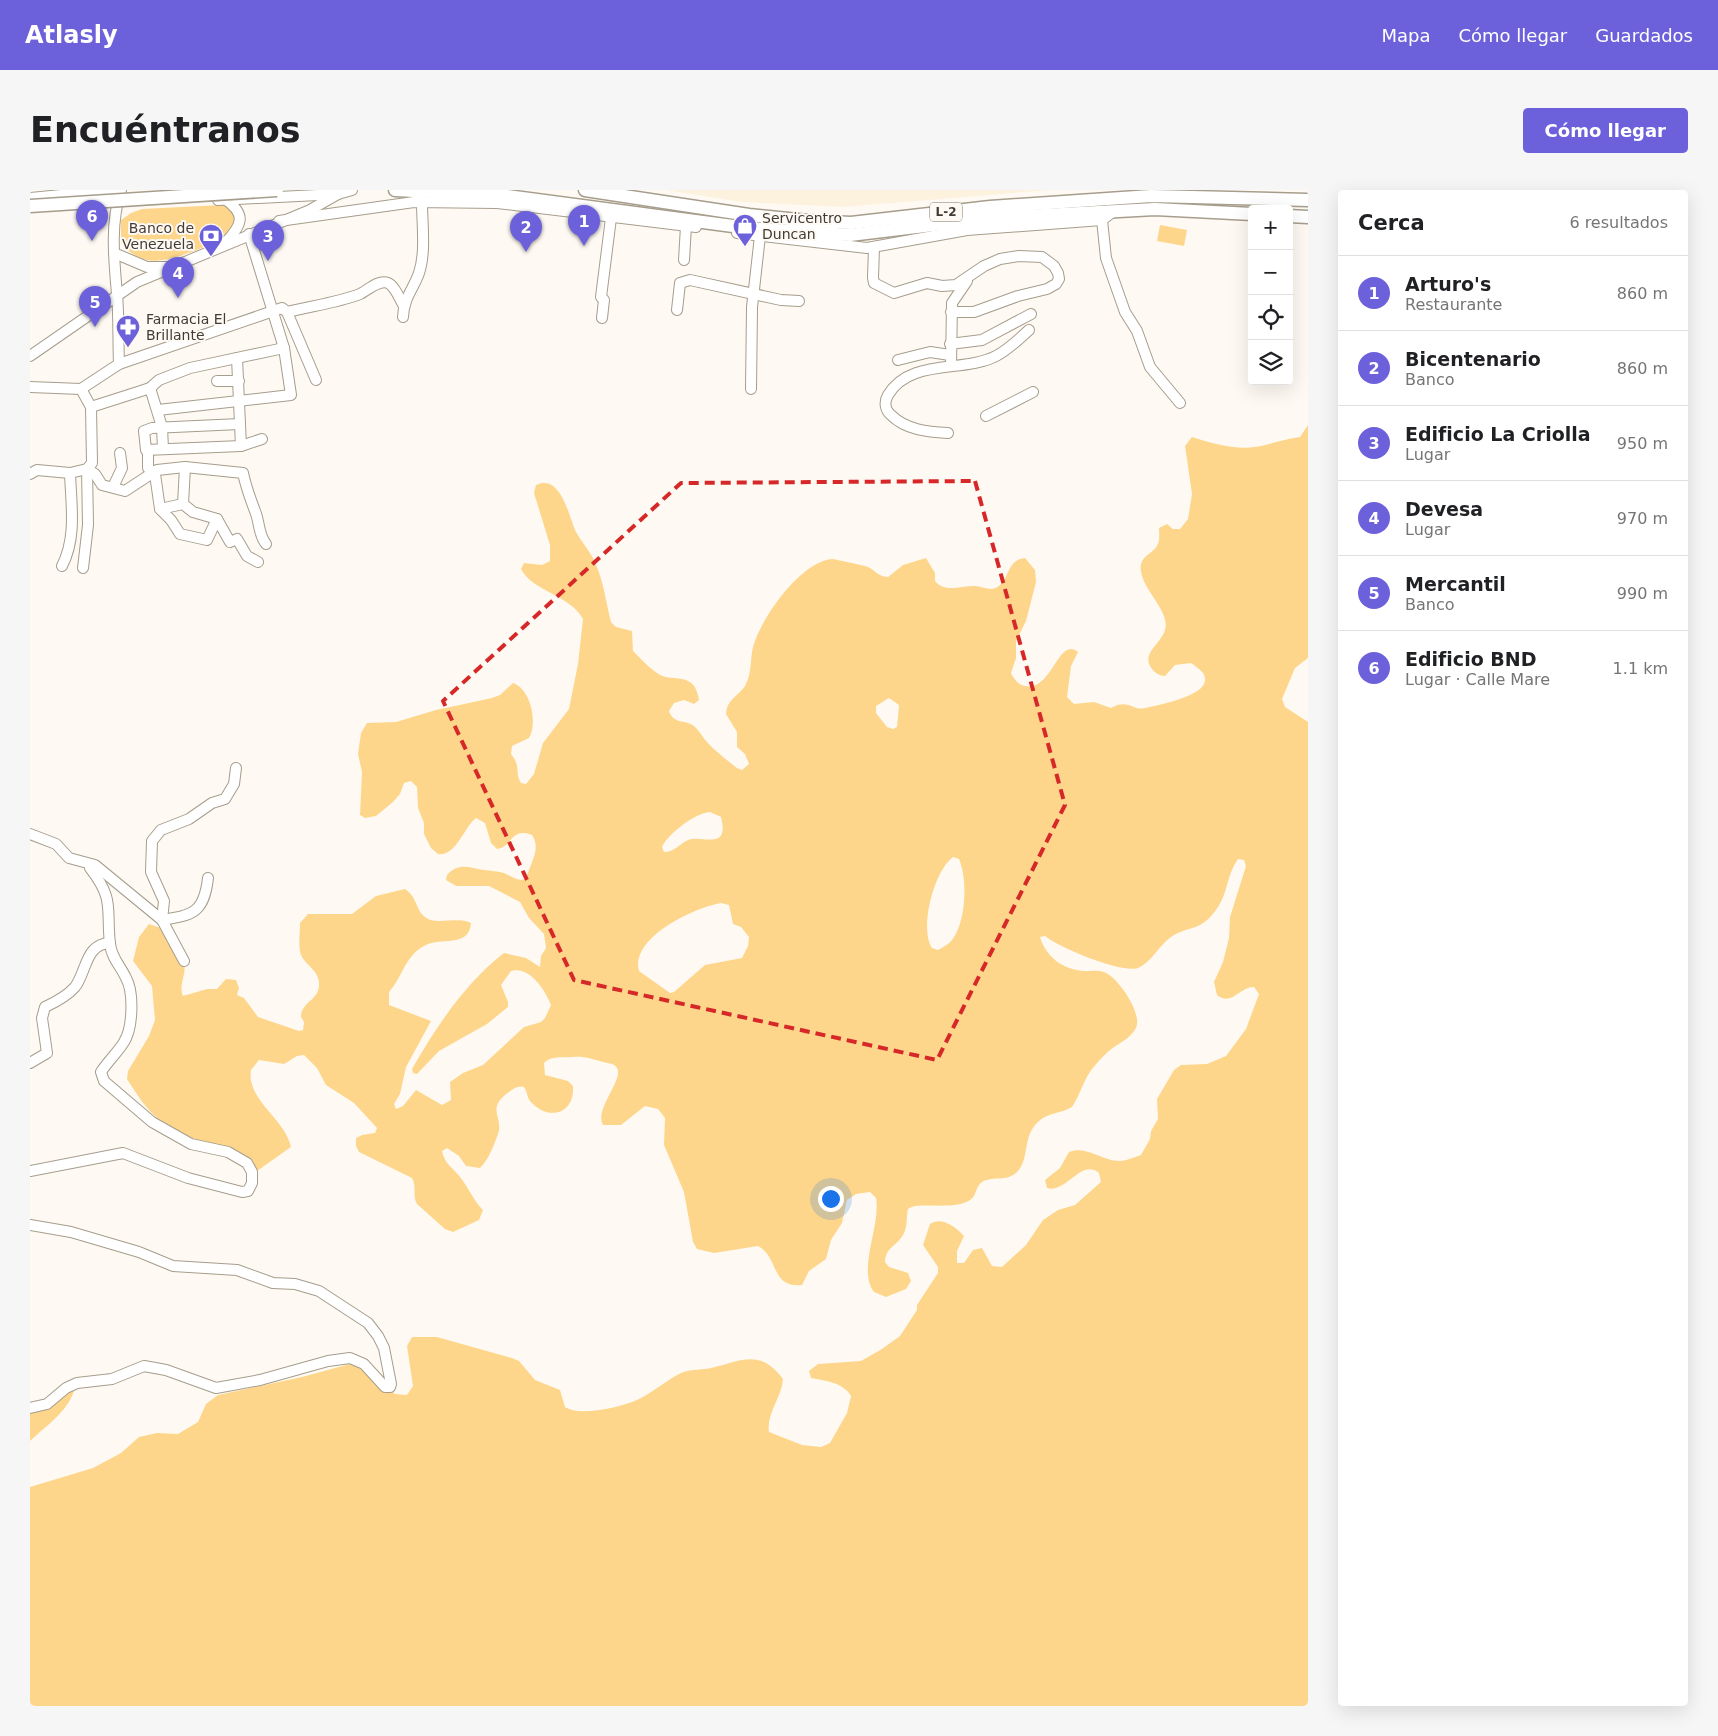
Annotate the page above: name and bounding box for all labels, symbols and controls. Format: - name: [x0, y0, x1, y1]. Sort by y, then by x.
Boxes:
- text: Atlasly: [25, 21, 118, 49]
- text: Mapa: [1381, 25, 1430, 46]
- text: Cómo llegar: [1458, 25, 1567, 46]
- text: Guardados: [1595, 25, 1693, 46]
- button: Cómo llegar: [1523, 108, 1688, 153]
- text: Encuéntranos: [30, 110, 301, 150]
- pin: 6: [76, 200, 108, 241]
- road number: L-2: [930, 203, 962, 222]
- pin: 1: [568, 205, 600, 246]
- map controls: [1248, 205, 1293, 385]
- button: +: [1248, 205, 1293, 250]
- place label: Servicentro Duncan: [762, 210, 842, 242]
- pin: 2: [510, 211, 542, 252]
- text: Cerca: [1358, 211, 1425, 235]
- shop icon: Servicentro Duncan: [732, 213, 758, 247]
- text: 6 resultados: [1569, 213, 1668, 232]
- place label: Banco de Venezuela: [122, 220, 194, 252]
- pin: 3: [252, 220, 284, 261]
- bank icon: Banco de Venezuela: [198, 223, 224, 257]
- button: −: [1248, 250, 1293, 295]
- pin: 4: [162, 257, 194, 298]
- text: Arturo's: [1405, 273, 1491, 295]
- text: 1: [1368, 284, 1380, 303]
- text: 860 m: [1617, 284, 1668, 303]
- pin: 5: [79, 286, 111, 327]
- button: locate: [1248, 295, 1293, 340]
- text: Restaurante: [1405, 295, 1502, 314]
- place label: Farmacia El Brillante: [146, 311, 226, 343]
- pharmacy icon: Farmacia El Brillante: [115, 314, 141, 348]
- button: layers: [1248, 340, 1293, 385]
- text: Bicentenario: [1405, 348, 1541, 370]
- text: 2: [1368, 359, 1380, 378]
- text: 860 m: [1617, 359, 1668, 378]
- text: Banco: [1405, 370, 1455, 389]
- text: Edificio La Criolla: [1405, 423, 1591, 445]
- text: 3: [1368, 434, 1380, 453]
- text: 950 m: [1617, 434, 1668, 453]
- text: Lugar: [1405, 445, 1450, 464]
- text: Devesa: [1405, 498, 1483, 520]
- text: 4: [1368, 509, 1380, 528]
- text: 970 m: [1617, 509, 1668, 528]
- text: Lugar: [1405, 520, 1450, 539]
- text: Mercantil: [1405, 573, 1506, 595]
- text: 5: [1368, 584, 1380, 603]
- text: 990 m: [1617, 584, 1668, 603]
- text: Banco: [1405, 595, 1455, 614]
- text: Edificio BND: [1405, 648, 1536, 670]
- text: 6: [1368, 659, 1380, 678]
- text: 1.1 km: [1613, 659, 1668, 678]
- text: Lugar · Calle Mare: [1405, 670, 1550, 689]
- your location: [818, 1186, 844, 1212]

